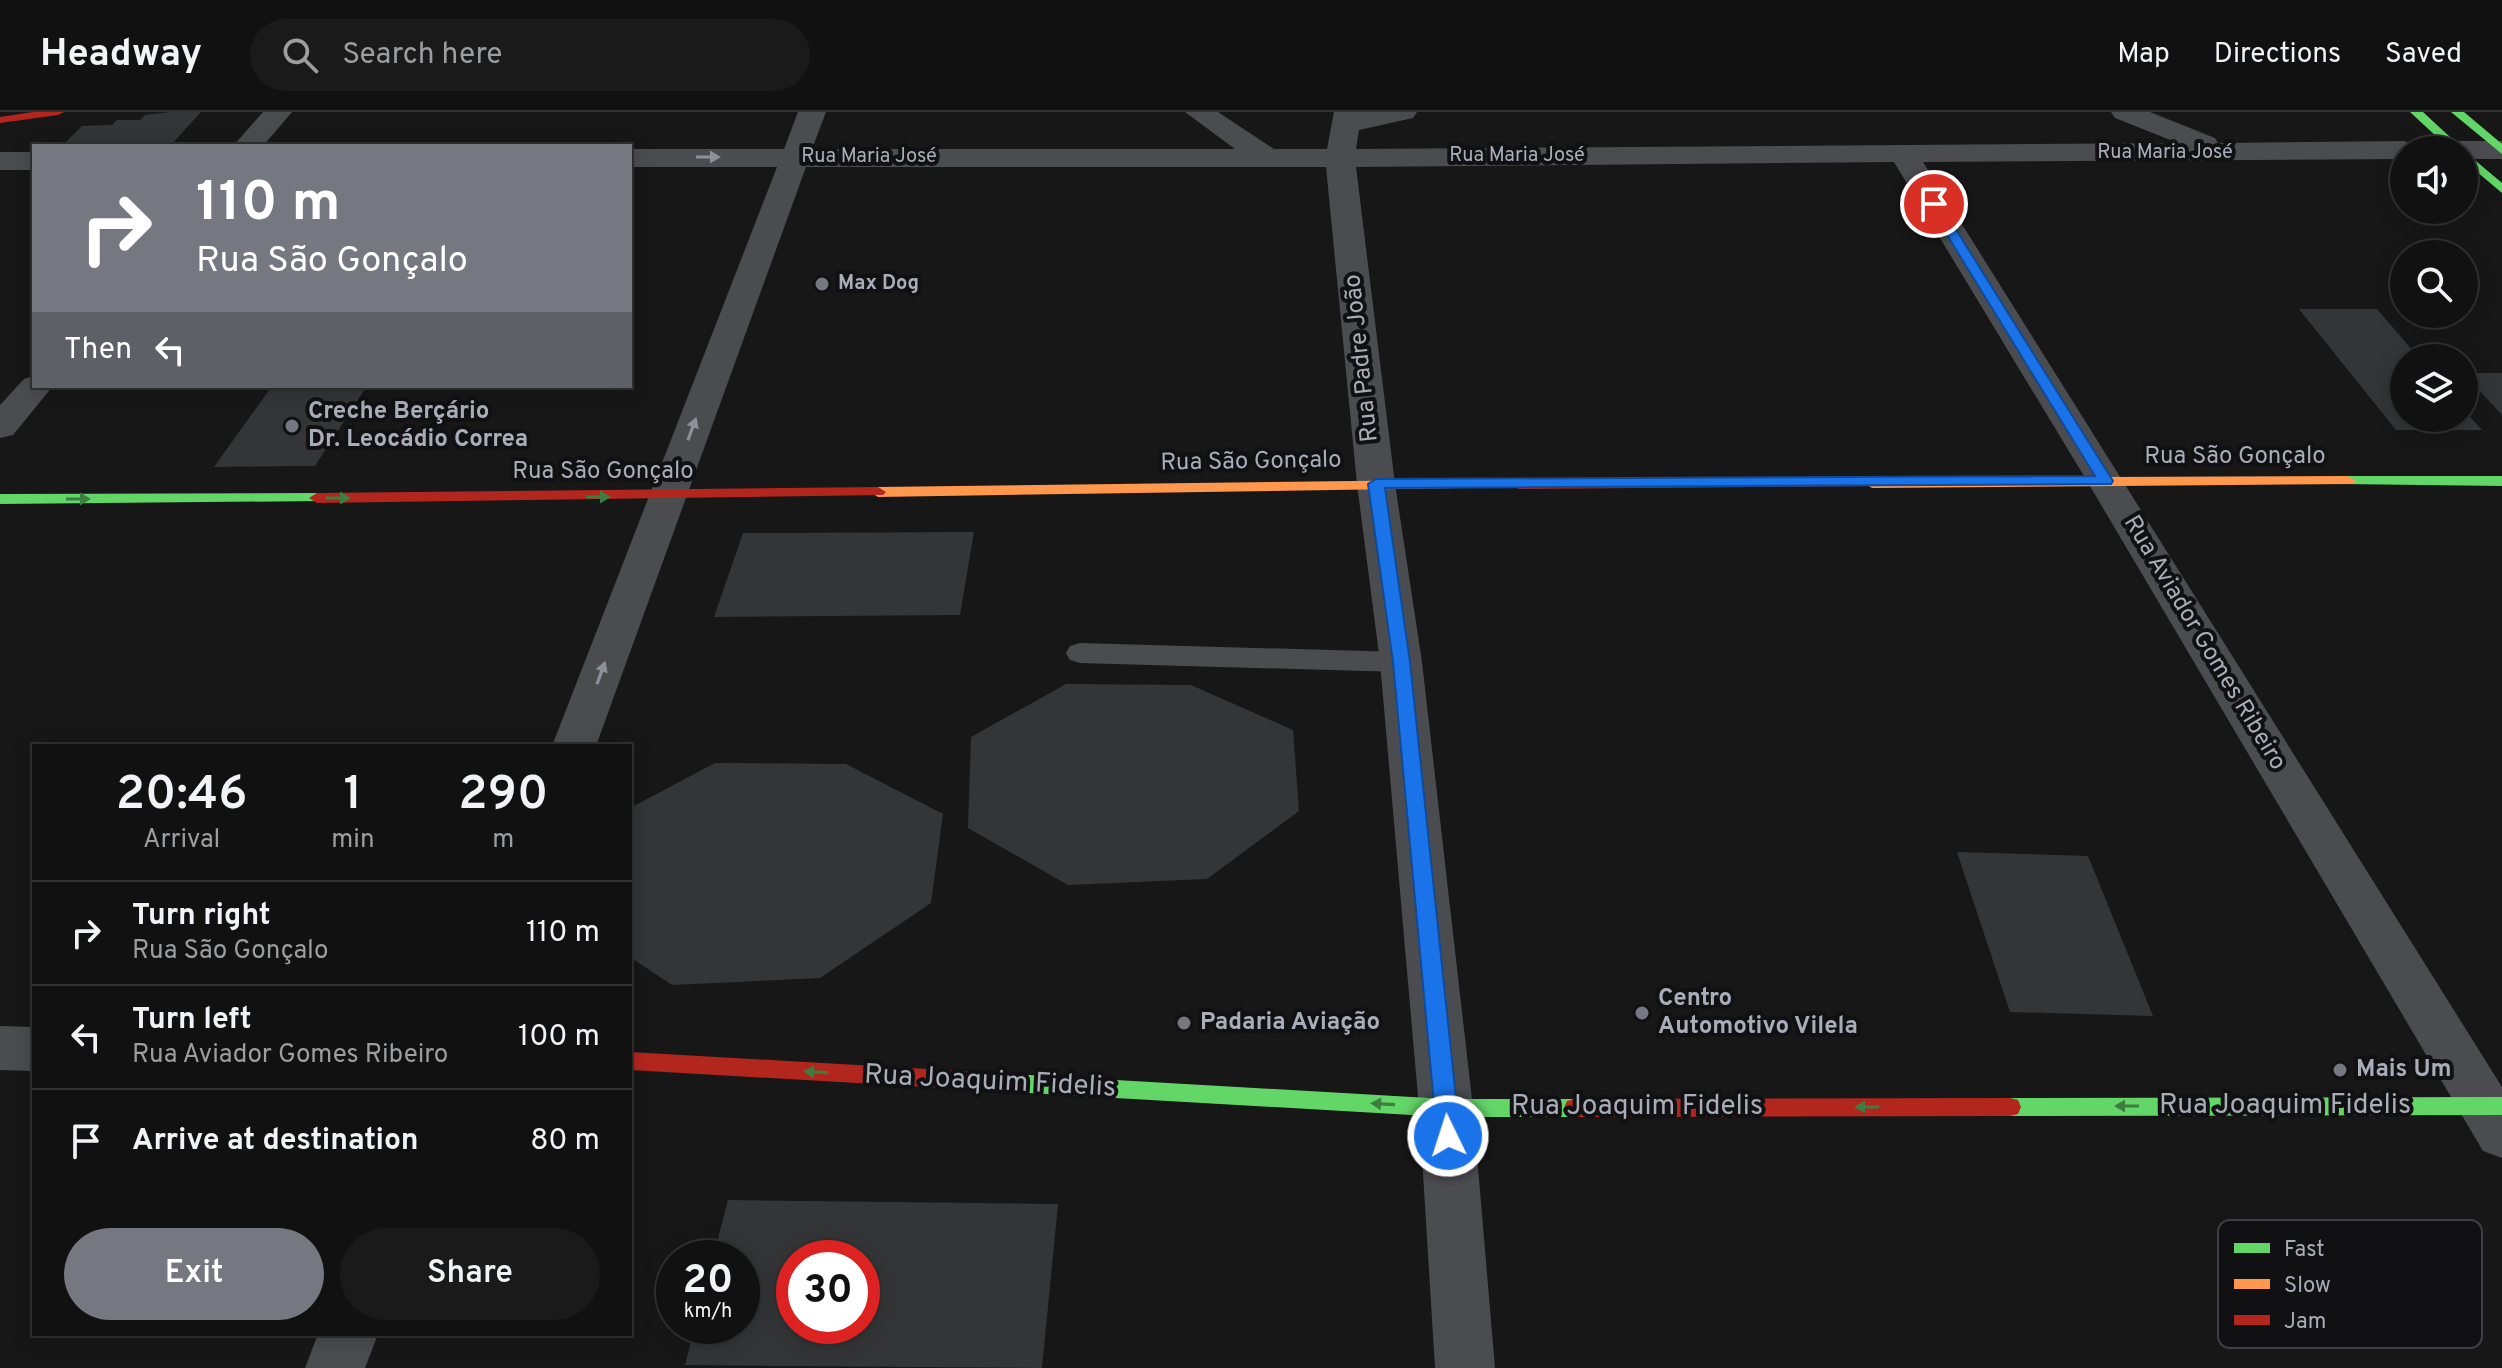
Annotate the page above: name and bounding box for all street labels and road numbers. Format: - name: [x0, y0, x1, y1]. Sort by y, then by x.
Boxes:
- street label: Rua Maria José: [2097, 140, 2233, 166]
- street label: Rua Maria José: [1449, 143, 1585, 169]
- street label: Rua Maria José: [801, 144, 937, 170]
- street label: Rua Padre João: [1338, 273, 1386, 443]
- street label: Rua São Gonçalo: [2144, 442, 2326, 472]
- street label: Rua São Gonçalo: [1160, 445, 1342, 479]
- street label: Rua São Gonçalo: [512, 457, 694, 487]
- street label: Rua Aviador Gomes Ribeiro: [2116, 510, 2292, 776]
- street label: Rua Joaquim Fidelis: [863, 1057, 1117, 1107]
- street label: Rua Joaquim Fidelis: [2159, 1088, 2411, 1124]
- street label: Rua Joaquim Fidelis: [1511, 1089, 1763, 1125]

